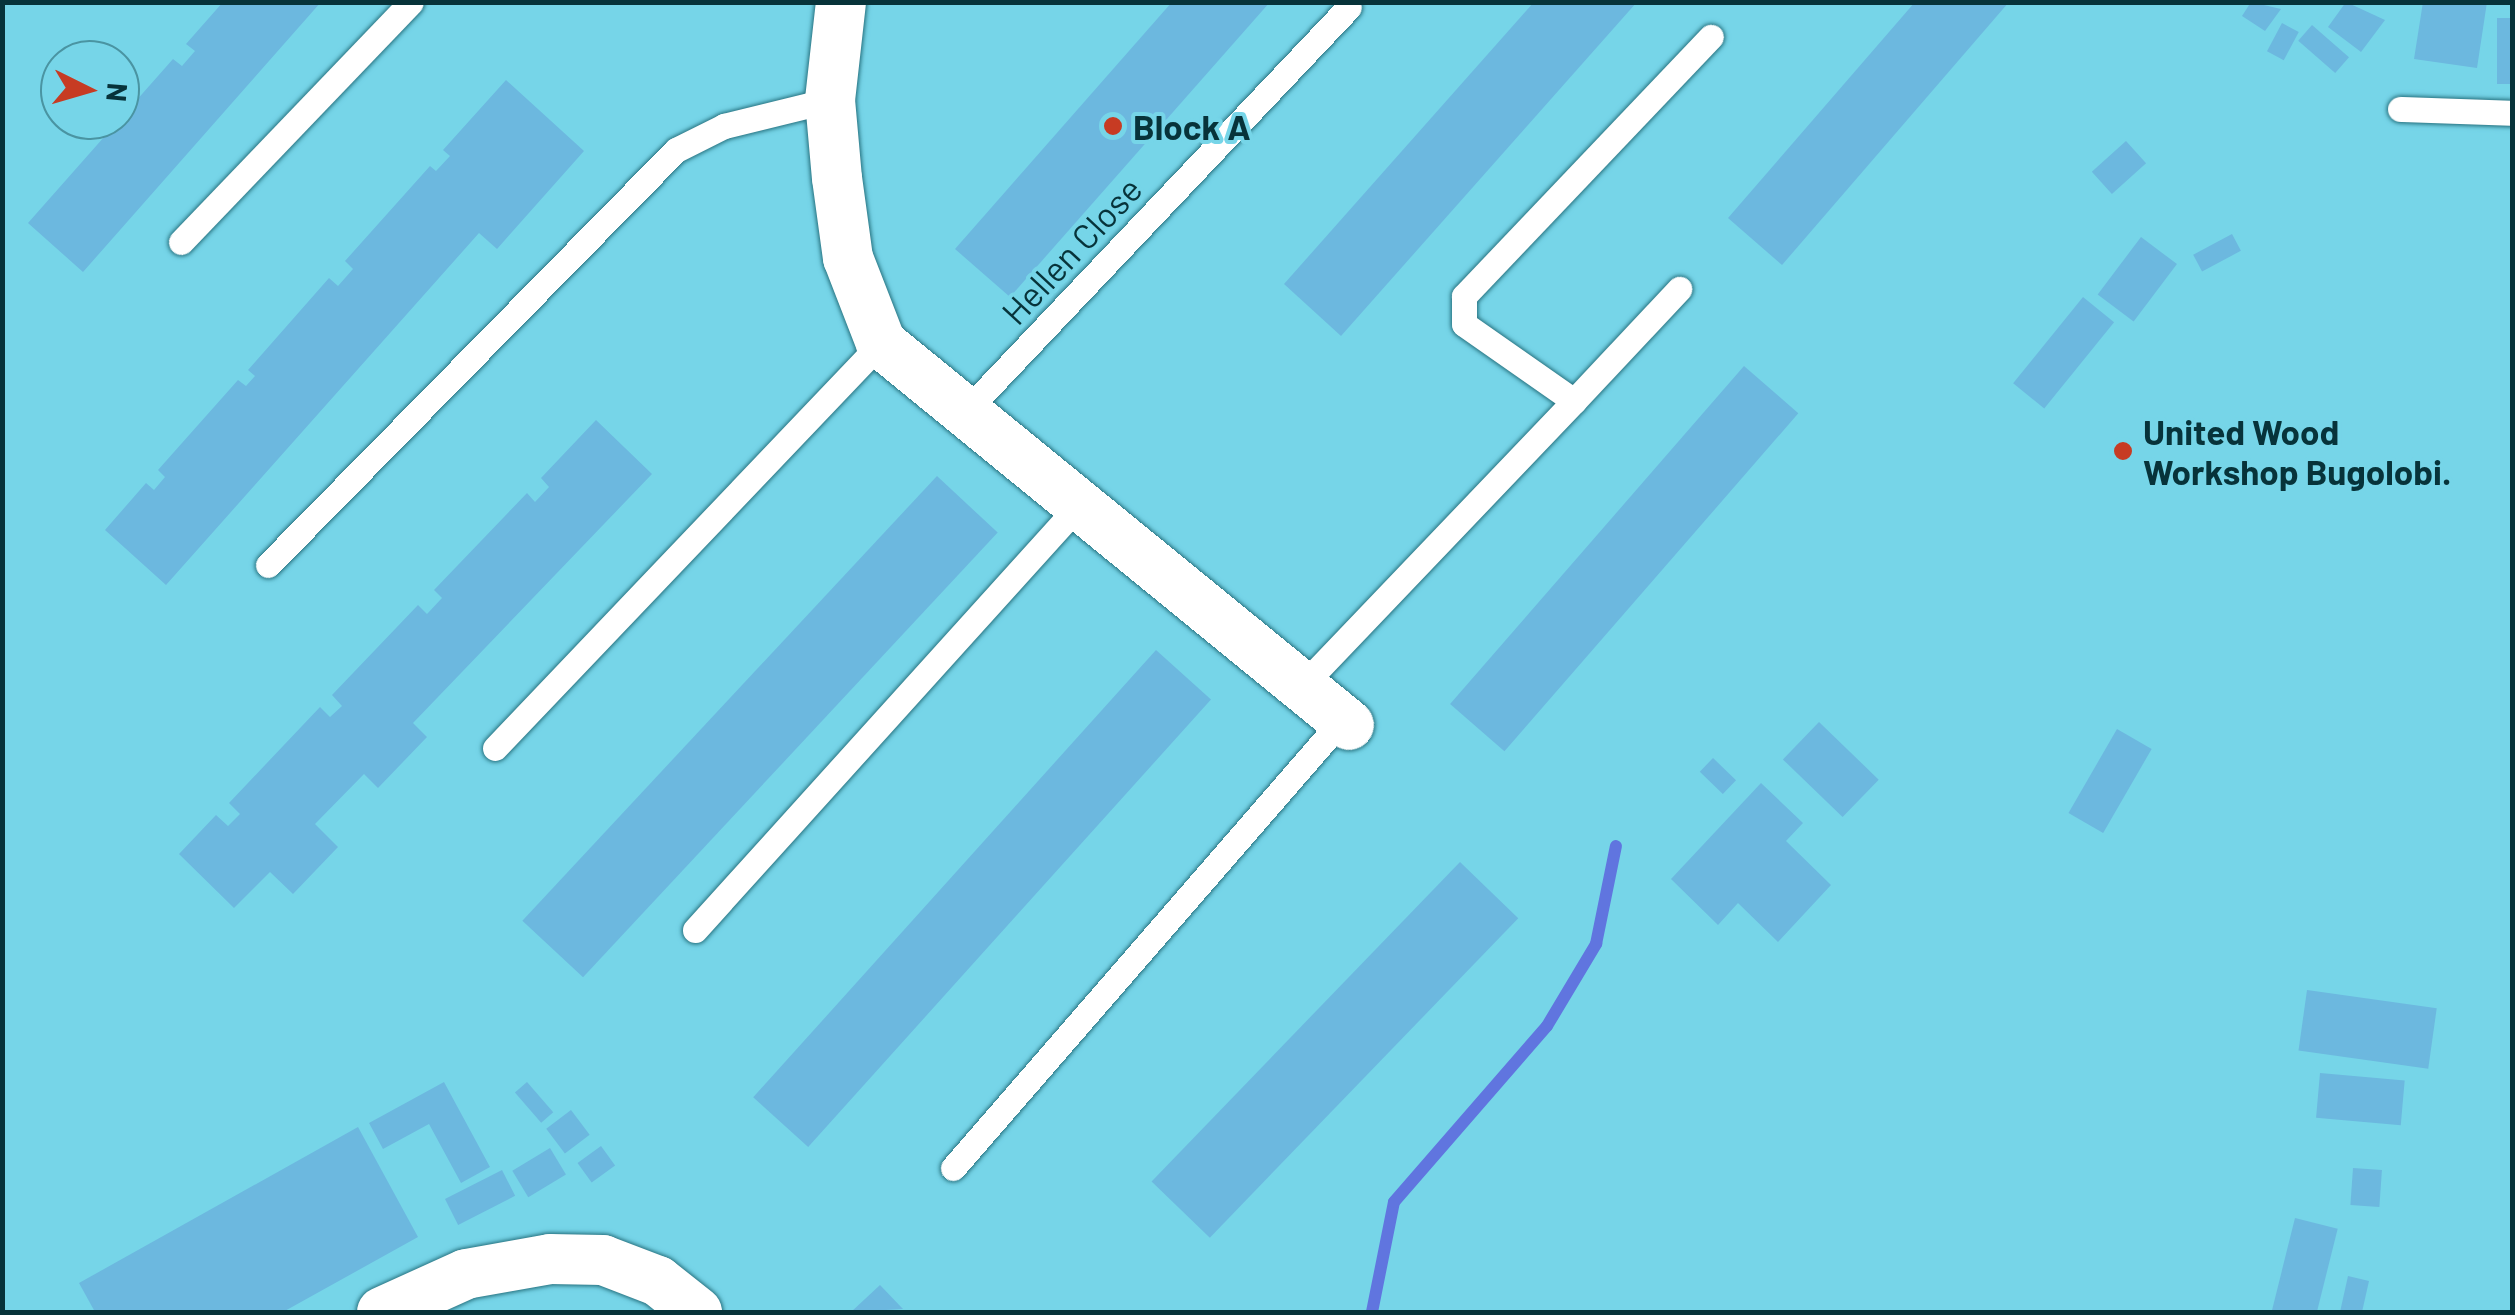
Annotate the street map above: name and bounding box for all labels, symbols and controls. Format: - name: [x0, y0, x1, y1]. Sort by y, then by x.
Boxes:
- north arrow: [40, 40, 140, 140]
- text: N: [100, 82, 136, 103]
- place label: Block A: [1133, 105, 1251, 147]
- marker: Block A: [1102, 115, 1124, 137]
- street label: Hellen Close: [992, 168, 1150, 332]
- place label: United Wood Workshop Bugolobi.: [2143, 410, 2451, 492]
- marker: United Wood Workshop Bugolobi.: [2112, 440, 2134, 462]

